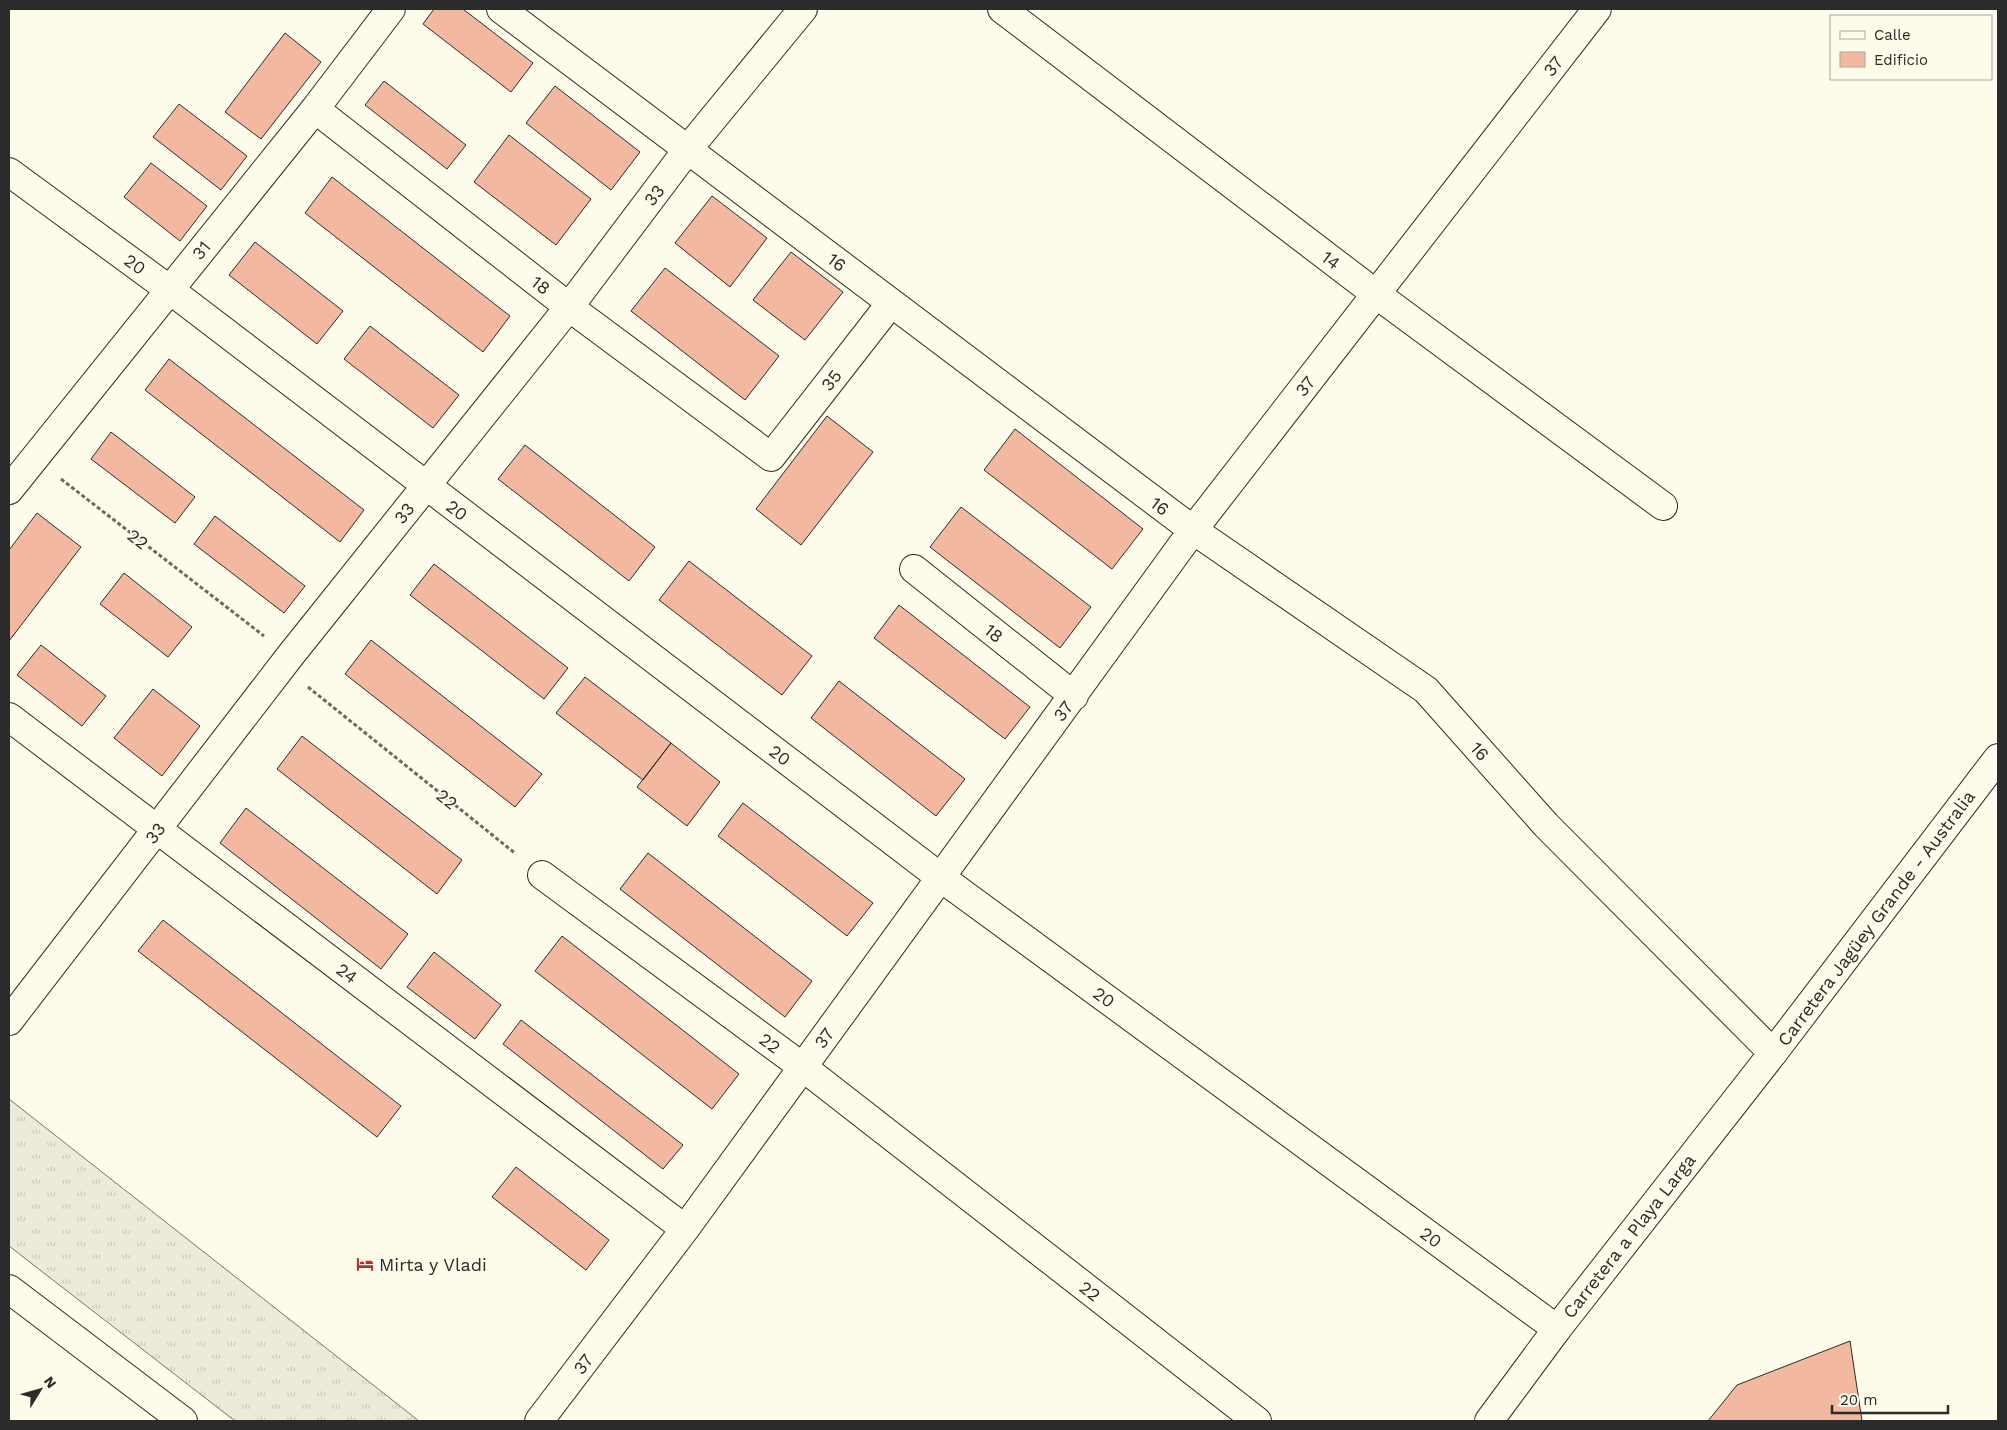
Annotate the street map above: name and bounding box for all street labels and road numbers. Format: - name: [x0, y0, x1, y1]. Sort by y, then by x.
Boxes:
- street label: 37: [1539, 52, 1567, 80]
- street label: 33: [639, 180, 669, 210]
- street label: 31: [187, 237, 215, 263]
- street label: 14: [1317, 246, 1345, 274]
- street label: 16: [824, 248, 850, 276]
- street label: 20: [120, 249, 150, 279]
- street label: 18: [527, 271, 555, 299]
- street label: 35: [816, 365, 846, 395]
- street label: 37: [1291, 372, 1319, 400]
- street label: 16: [1147, 492, 1173, 520]
- street label: 20: [442, 495, 472, 525]
- street label: 33: [389, 498, 419, 528]
- street label: 22: [123, 524, 153, 554]
- street label: 18: [980, 619, 1008, 647]
- street label: 37: [1049, 697, 1077, 725]
- street label: 16: [1466, 737, 1494, 765]
- street label: 20: [765, 740, 795, 770]
- street label: 22: [432, 784, 462, 814]
- street label: Carretera Jagüey Grande - Australia: [1773, 786, 1979, 1050]
- street label: 33: [140, 818, 170, 848]
- street label: 24: [332, 958, 362, 988]
- street label: 20: [1089, 982, 1119, 1012]
- street label: 37: [810, 1024, 838, 1052]
- street label: 22: [755, 1028, 785, 1058]
- street label: Carretera a Playa Larga: [1558, 1150, 1700, 1322]
- street label: 20: [1416, 1222, 1446, 1252]
- street label: 22: [1075, 1276, 1105, 1306]
- street label: 37: [569, 1350, 597, 1378]

